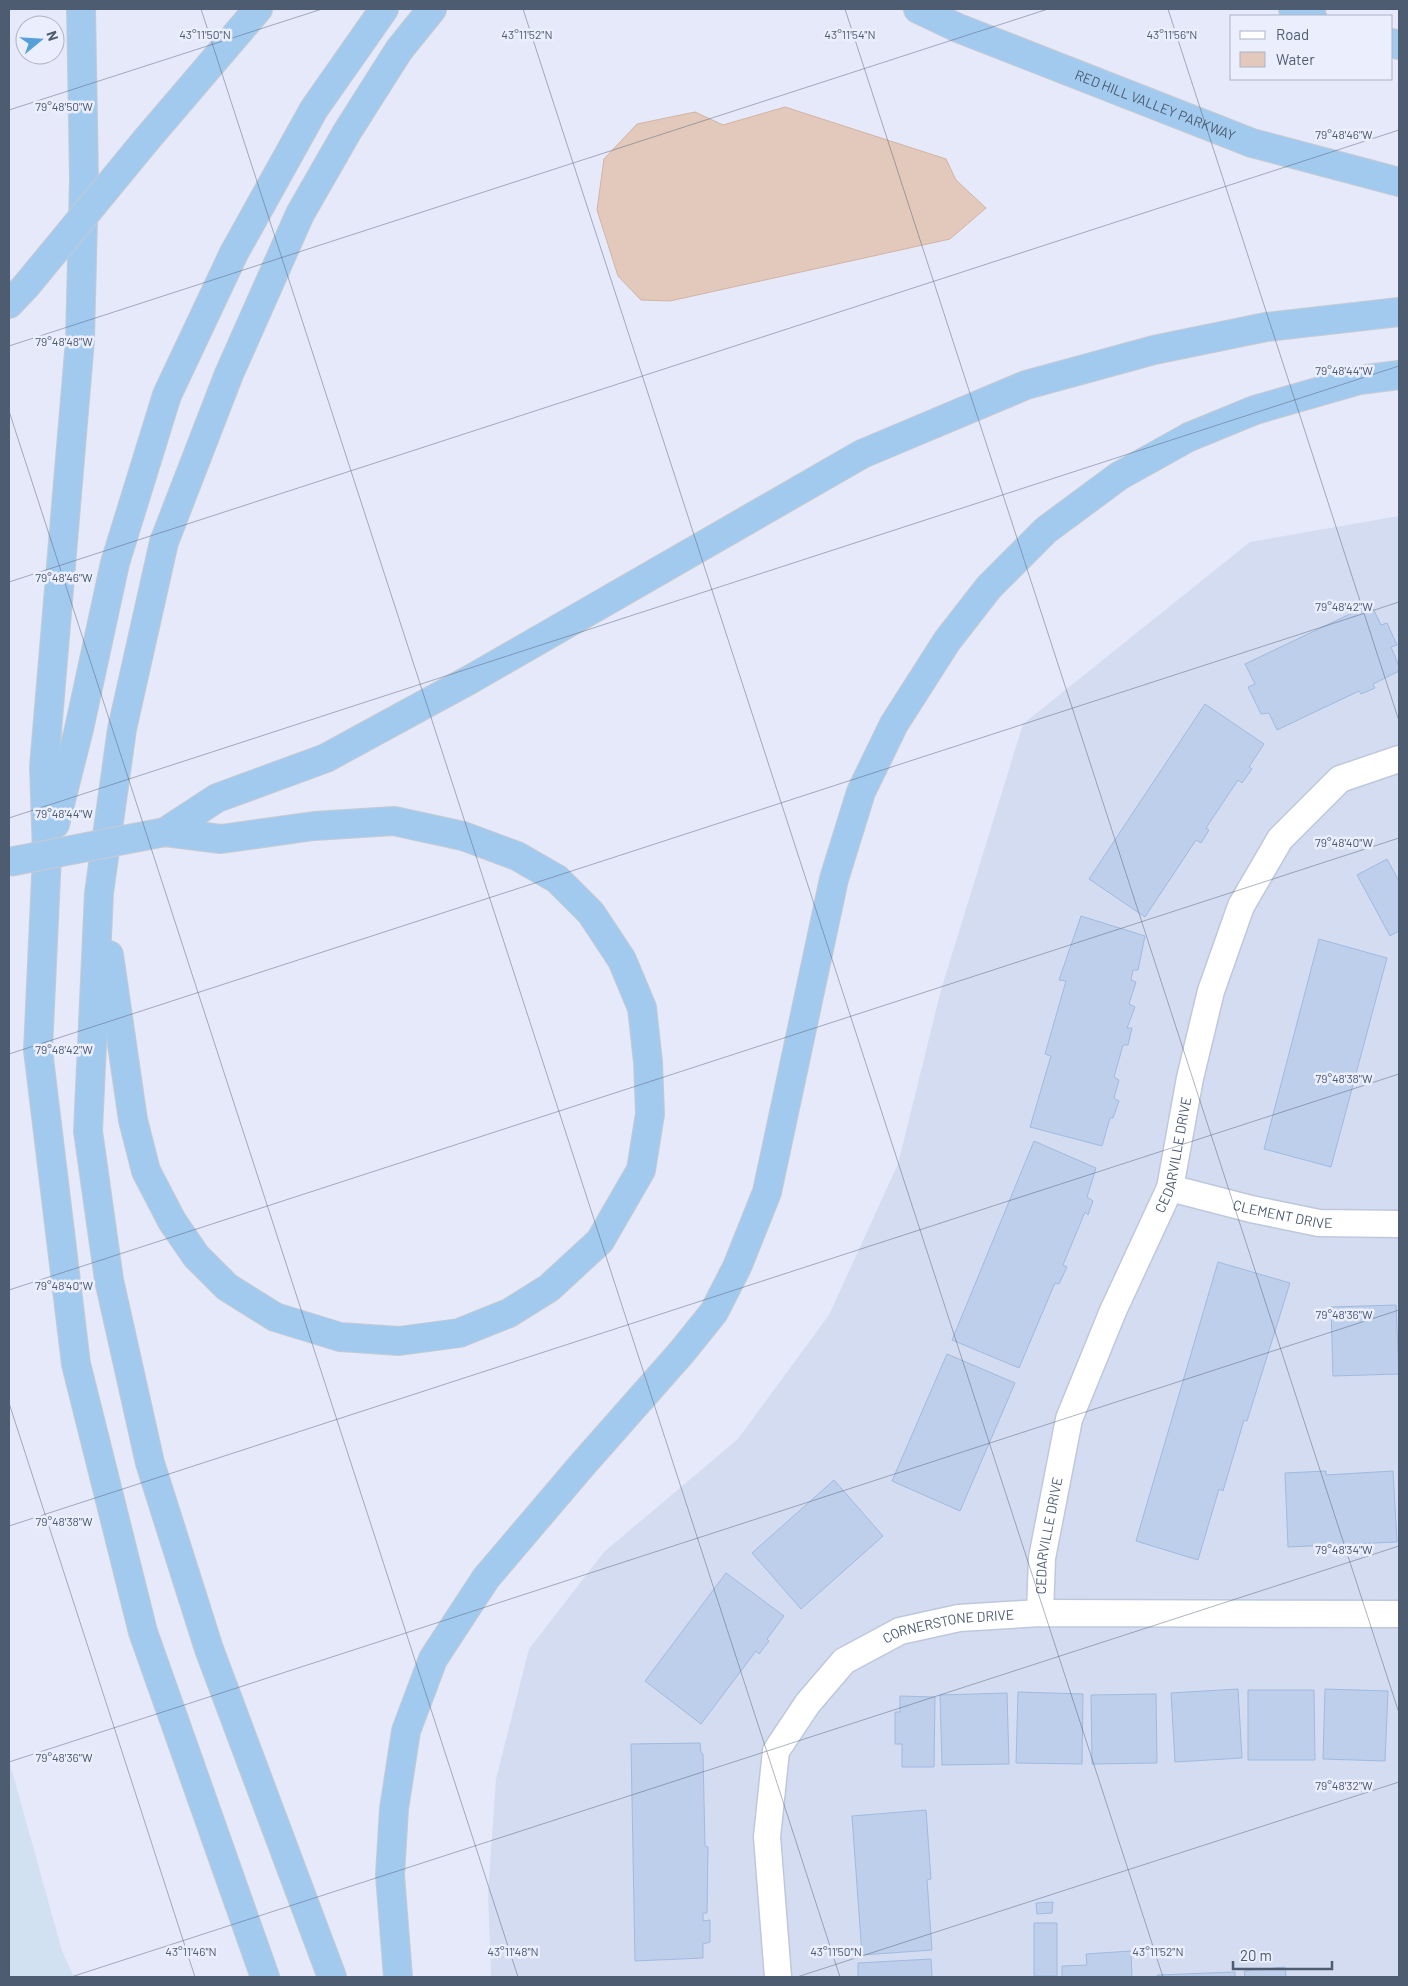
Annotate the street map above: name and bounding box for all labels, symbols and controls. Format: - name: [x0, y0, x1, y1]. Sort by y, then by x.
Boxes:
- north arrow: [15, 15, 65, 65]
- legend: [1230, 15, 1393, 80]
- text: Road: [1276, 25, 1309, 43]
- text: 43°11'50"N: [179, 27, 231, 41]
- text: 43°11'52"N: [501, 27, 553, 41]
- text: 43°11'54"N: [824, 27, 876, 41]
- text: 43°11'56"N: [1146, 27, 1198, 41]
- text: N: [43, 29, 62, 43]
- text: Water: [1276, 50, 1315, 68]
- street label: RED HILL VALLEY PARKWAY: [1073, 66, 1238, 144]
- text: 79°48'50"W: [35, 99, 93, 113]
- text: 79°48'46"W: [1315, 127, 1373, 141]
- text: 79°48'48"W: [35, 334, 93, 348]
- text: 79°48'44"W: [1315, 363, 1373, 377]
- text: 79°48'46"W: [35, 570, 93, 584]
- text: 79°48'42"W: [1315, 599, 1373, 613]
- text: 79°48'44"W: [35, 806, 93, 820]
- text: 79°48'40"W: [1315, 835, 1373, 849]
- text: 79°48'42"W: [35, 1042, 93, 1056]
- text: 79°48'38"W: [1315, 1071, 1373, 1085]
- street label: CEDARVILLE DRIVE: [1151, 1095, 1194, 1215]
- street label: CLEMENT DRIVE: [1231, 1196, 1333, 1231]
- text: 79°48'40"W: [35, 1278, 93, 1292]
- text: 79°48'36"W: [1315, 1307, 1373, 1321]
- street label: CEDARVILLE DRIVE: [1032, 1475, 1066, 1595]
- text: 79°48'38"W: [35, 1514, 93, 1528]
- text: 79°48'34"W: [1315, 1542, 1373, 1556]
- street label: CORNERSTONE DRIVE: [879, 1606, 1015, 1647]
- text: 79°48'36"W: [35, 1750, 93, 1764]
- text: 79°48'32"W: [1315, 1778, 1373, 1792]
- scale bar: [1233, 1938, 1332, 1970]
- text: 43°11'46"N: [165, 1944, 217, 1958]
- text: 43°11'48"N: [487, 1944, 539, 1958]
- text: 43°11'50"N: [810, 1944, 862, 1958]
- text: 43°11'52"N: [1132, 1944, 1184, 1958]
- text: 20 m: [1240, 1946, 1272, 1964]

